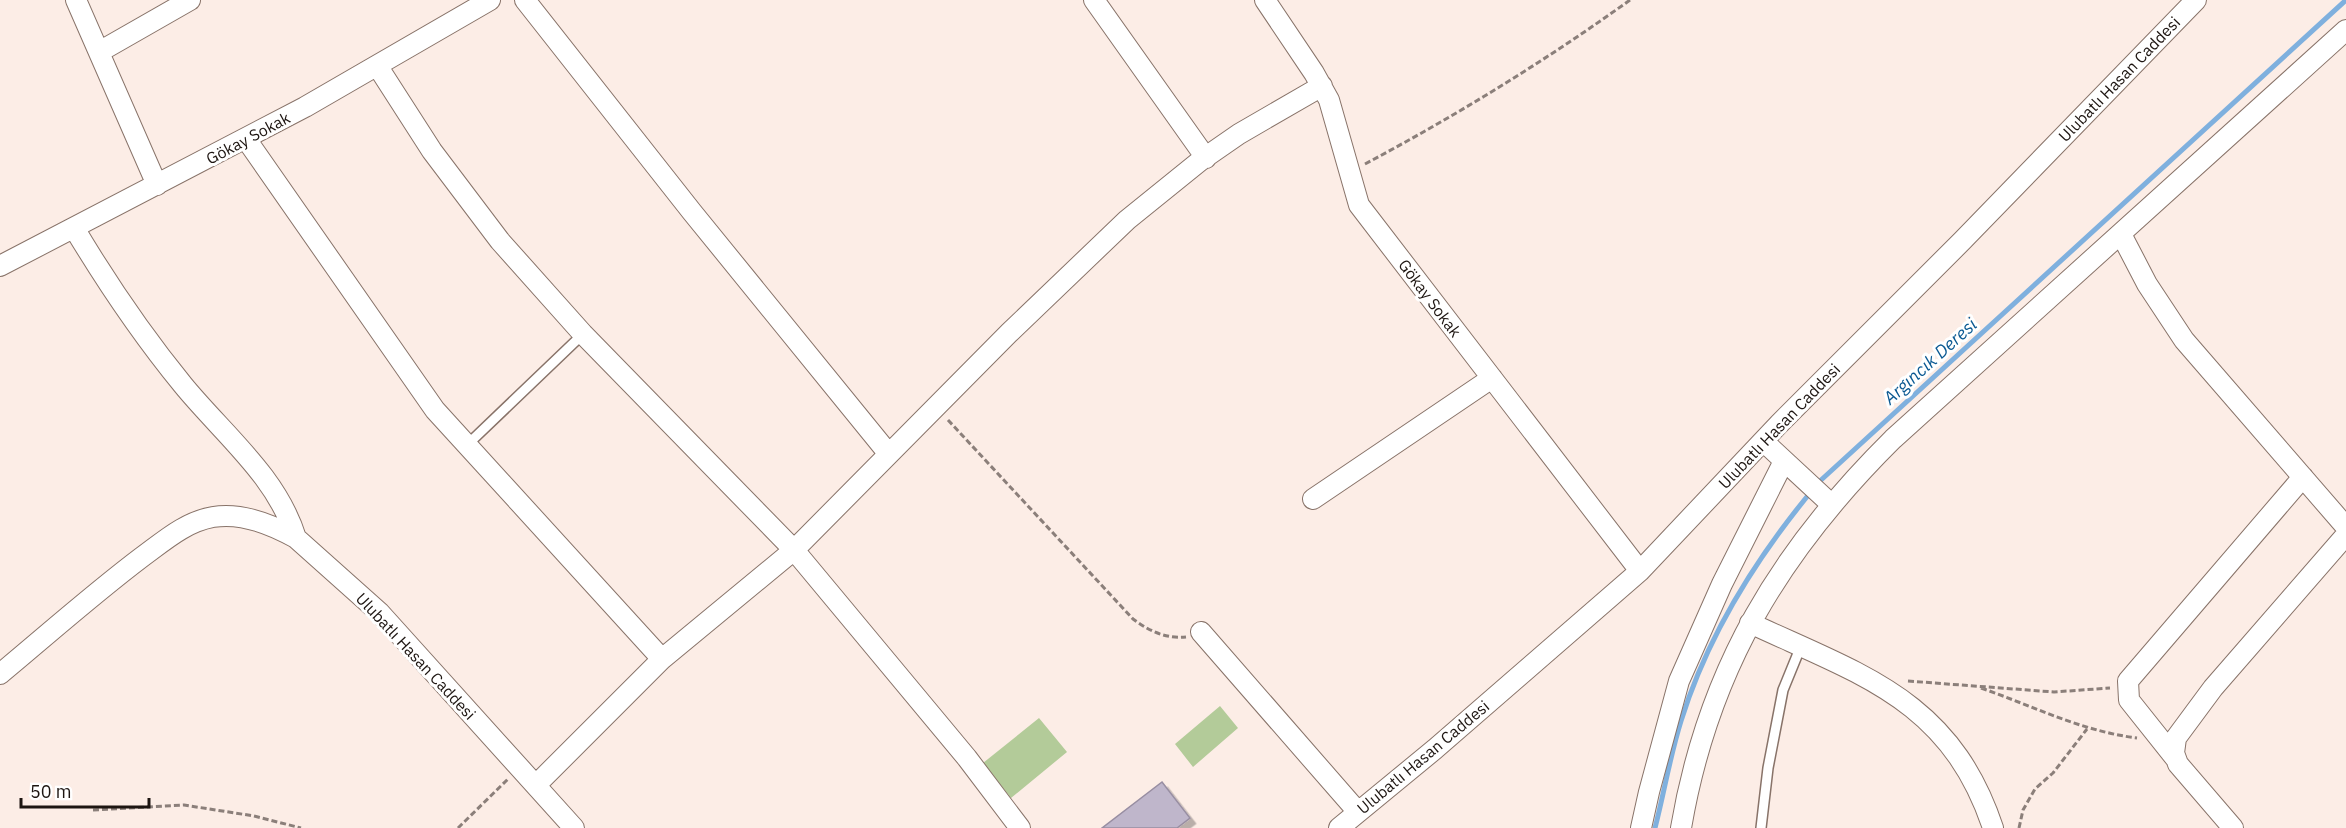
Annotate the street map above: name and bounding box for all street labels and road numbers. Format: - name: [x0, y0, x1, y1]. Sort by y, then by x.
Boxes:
- street label: Ulubatlı Hasan Caddesi: [2054, 12, 2184, 146]
- street label: Gökay Sokak: [203, 107, 294, 168]
- street label: Gökay Sokak: [1394, 255, 1466, 341]
- street label: Ulubatlı Hasan Caddesi: [1714, 359, 1844, 493]
- street label: Ulubatlı Hasan Caddesi: [352, 588, 480, 724]
- street label: Ulubatlı Hasan Caddesi: [1353, 696, 1493, 818]

